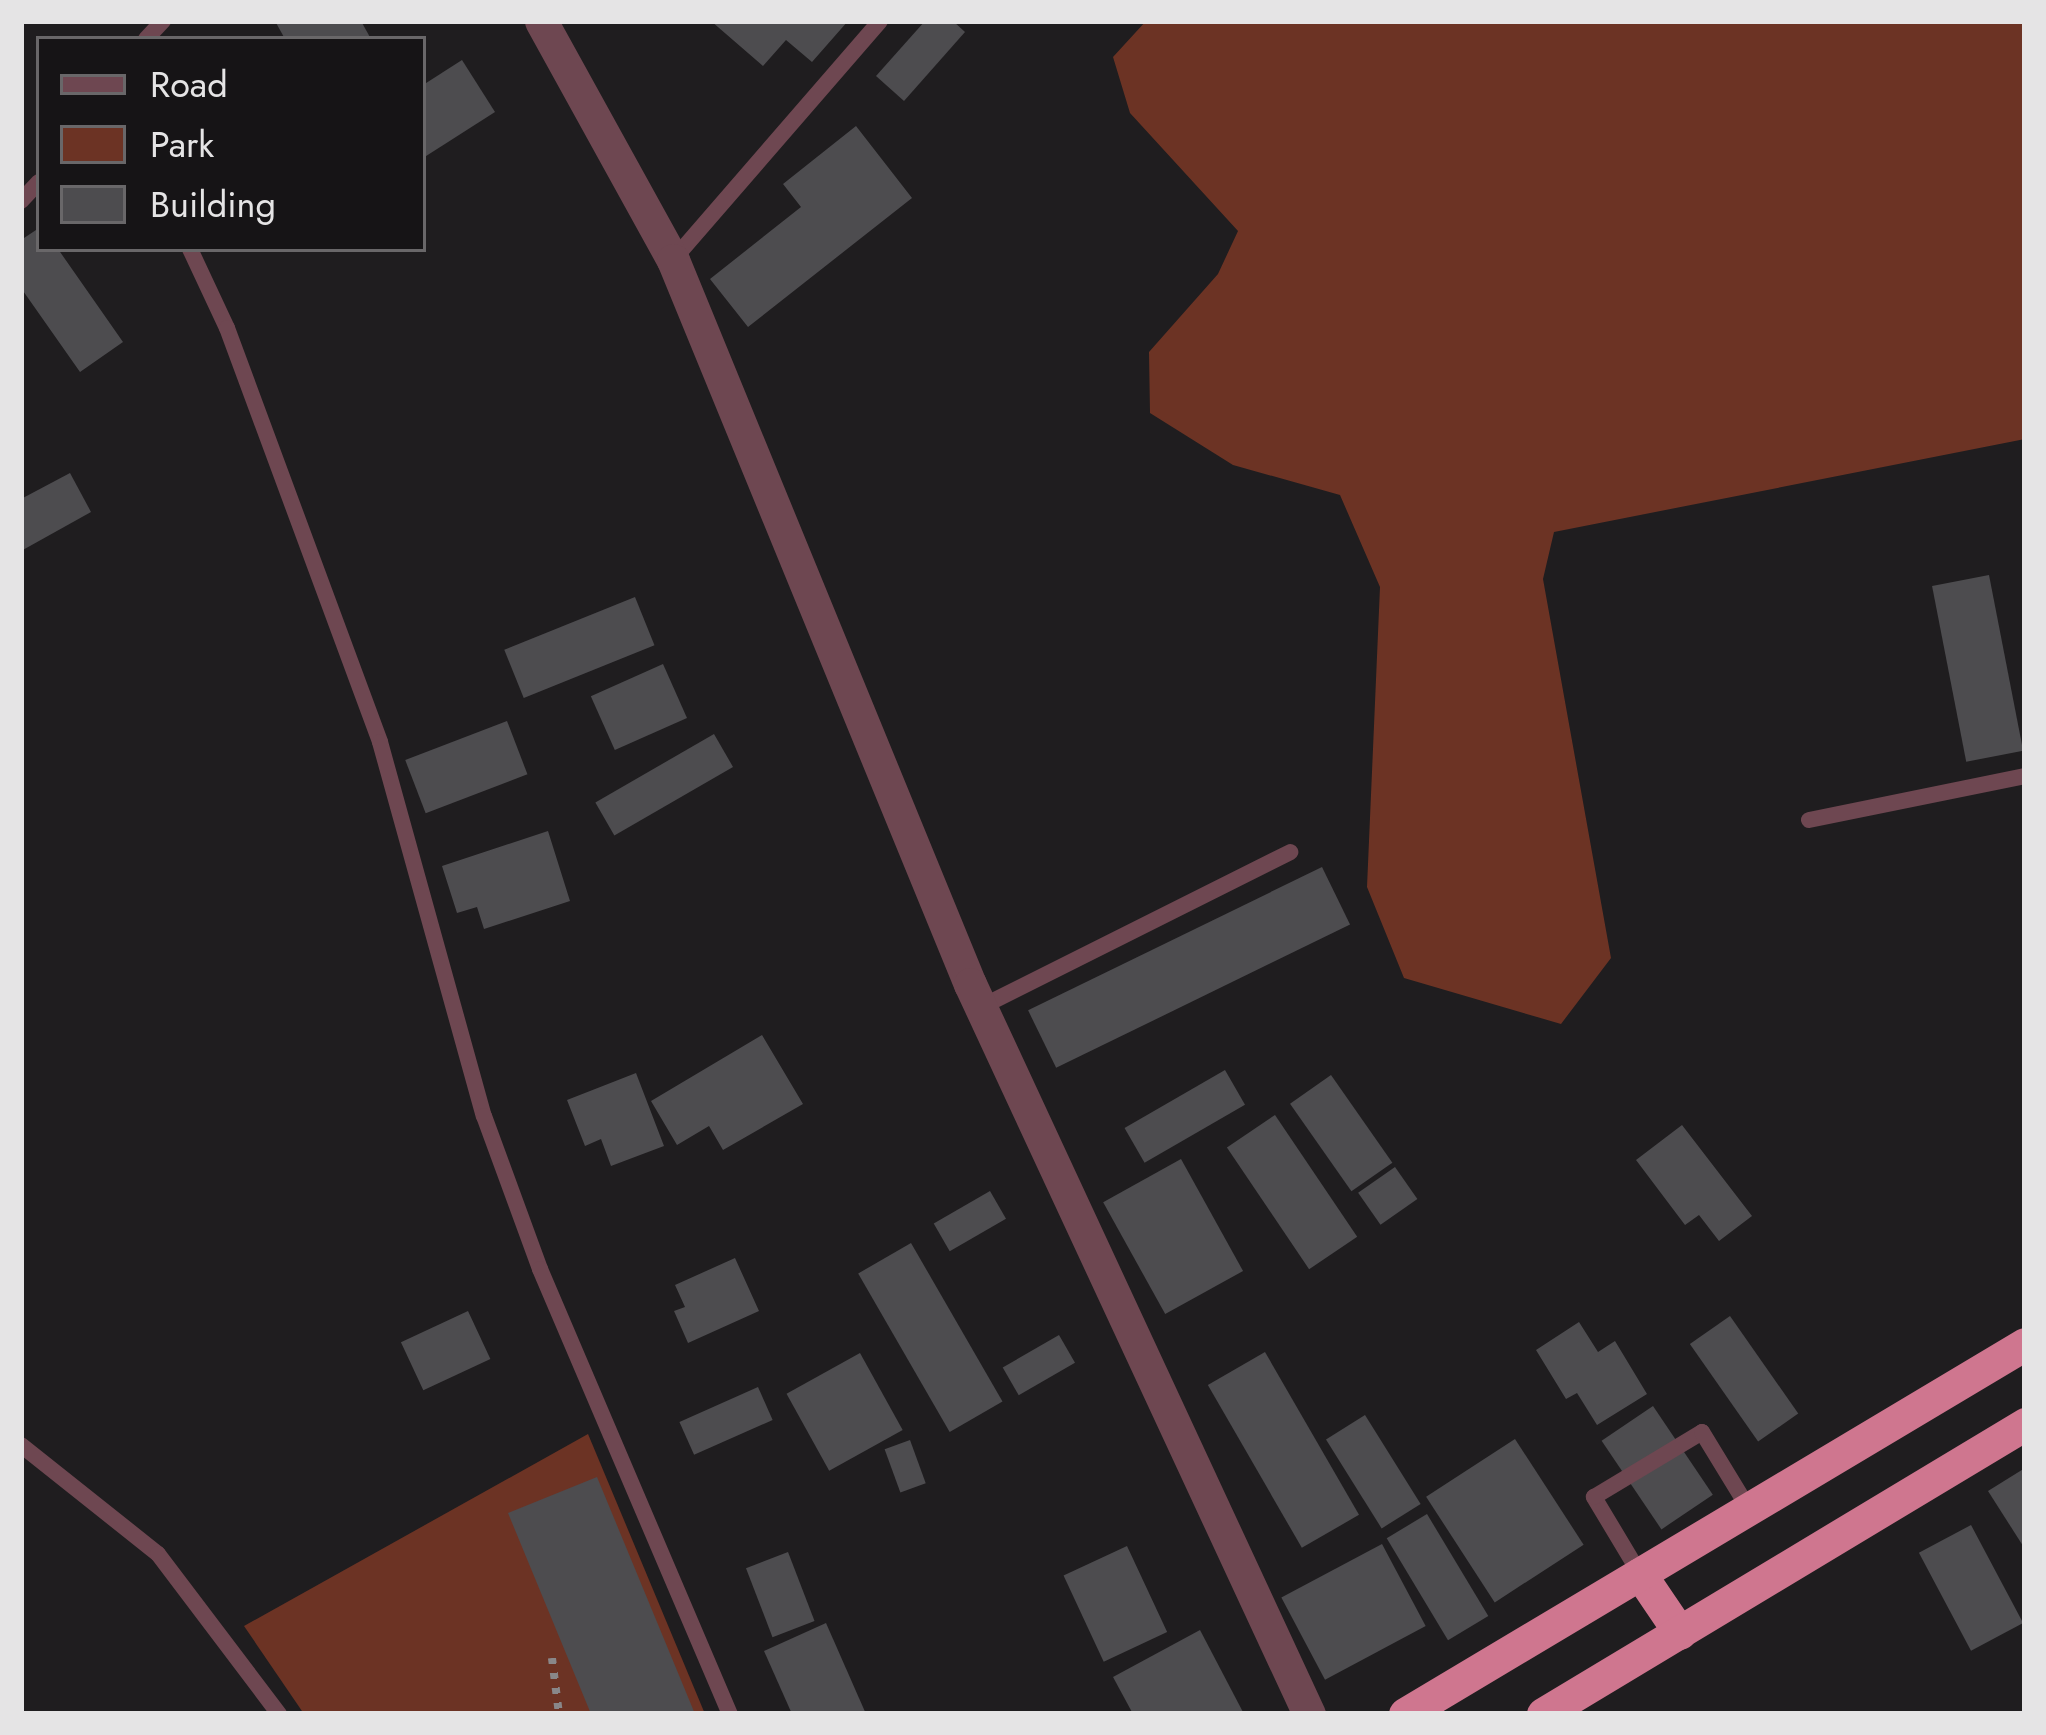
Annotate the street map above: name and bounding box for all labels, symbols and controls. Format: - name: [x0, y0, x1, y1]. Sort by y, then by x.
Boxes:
- legend: [36, 36, 426, 252]
- text: Road: [150, 58, 228, 110]
- text: Park: [150, 118, 214, 170]
- text: Building: [150, 178, 276, 230]

